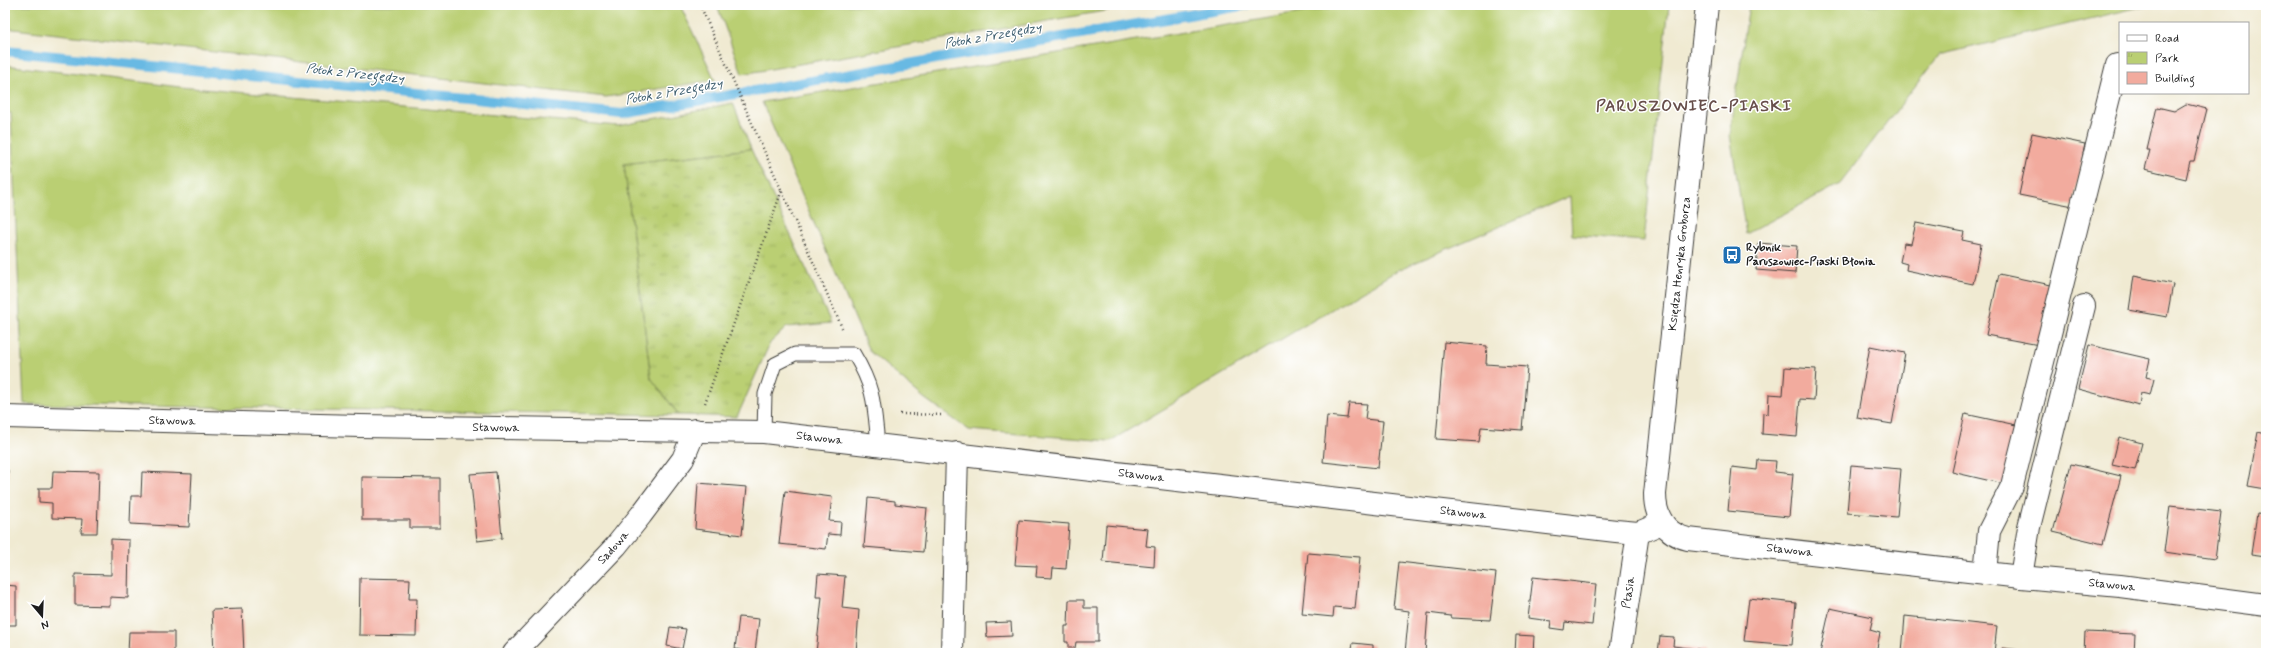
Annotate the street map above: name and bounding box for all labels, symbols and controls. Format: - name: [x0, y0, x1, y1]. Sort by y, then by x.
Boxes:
- water label: Potok z Przegędzy: [943, 19, 1044, 55]
- legend: [2119, 22, 2249, 94]
- text: Road: [2155, 31, 2179, 47]
- text: Park: [2155, 51, 2179, 67]
- water label: Potok z Przegędzy: [305, 60, 406, 90]
- text: Building: [2155, 71, 2195, 88]
- water label: Potok z Przegędzy: [624, 75, 725, 111]
- district label: PARUSZOWIEC-PIASKI: [1596, 96, 1792, 117]
- street label: Księdza Henryka Groborza: [1665, 196, 1695, 332]
- place label: Rybnik Paruszowiec-Piaski Błonia: [1746, 240, 1876, 270]
- bus stop icon: Rybnik Paruszowiec-Piaski Błonia: [1721, 244, 1743, 266]
- street label: Stawowa: [148, 413, 196, 430]
- street label: Stawowa: [472, 420, 520, 436]
- street label: Stawowa: [795, 428, 845, 449]
- street label: Stawowa: [1117, 465, 1166, 487]
- street label: Stawowa: [1439, 503, 1488, 524]
- street label: Sadowa: [594, 527, 634, 568]
- street label: Stawowa: [1766, 540, 1815, 561]
- street label: Ptasia: [1619, 575, 1639, 610]
- street label: Stawowa: [2088, 575, 2137, 596]
- north arrow: [22, 596, 62, 636]
- text: N: [39, 617, 51, 632]

